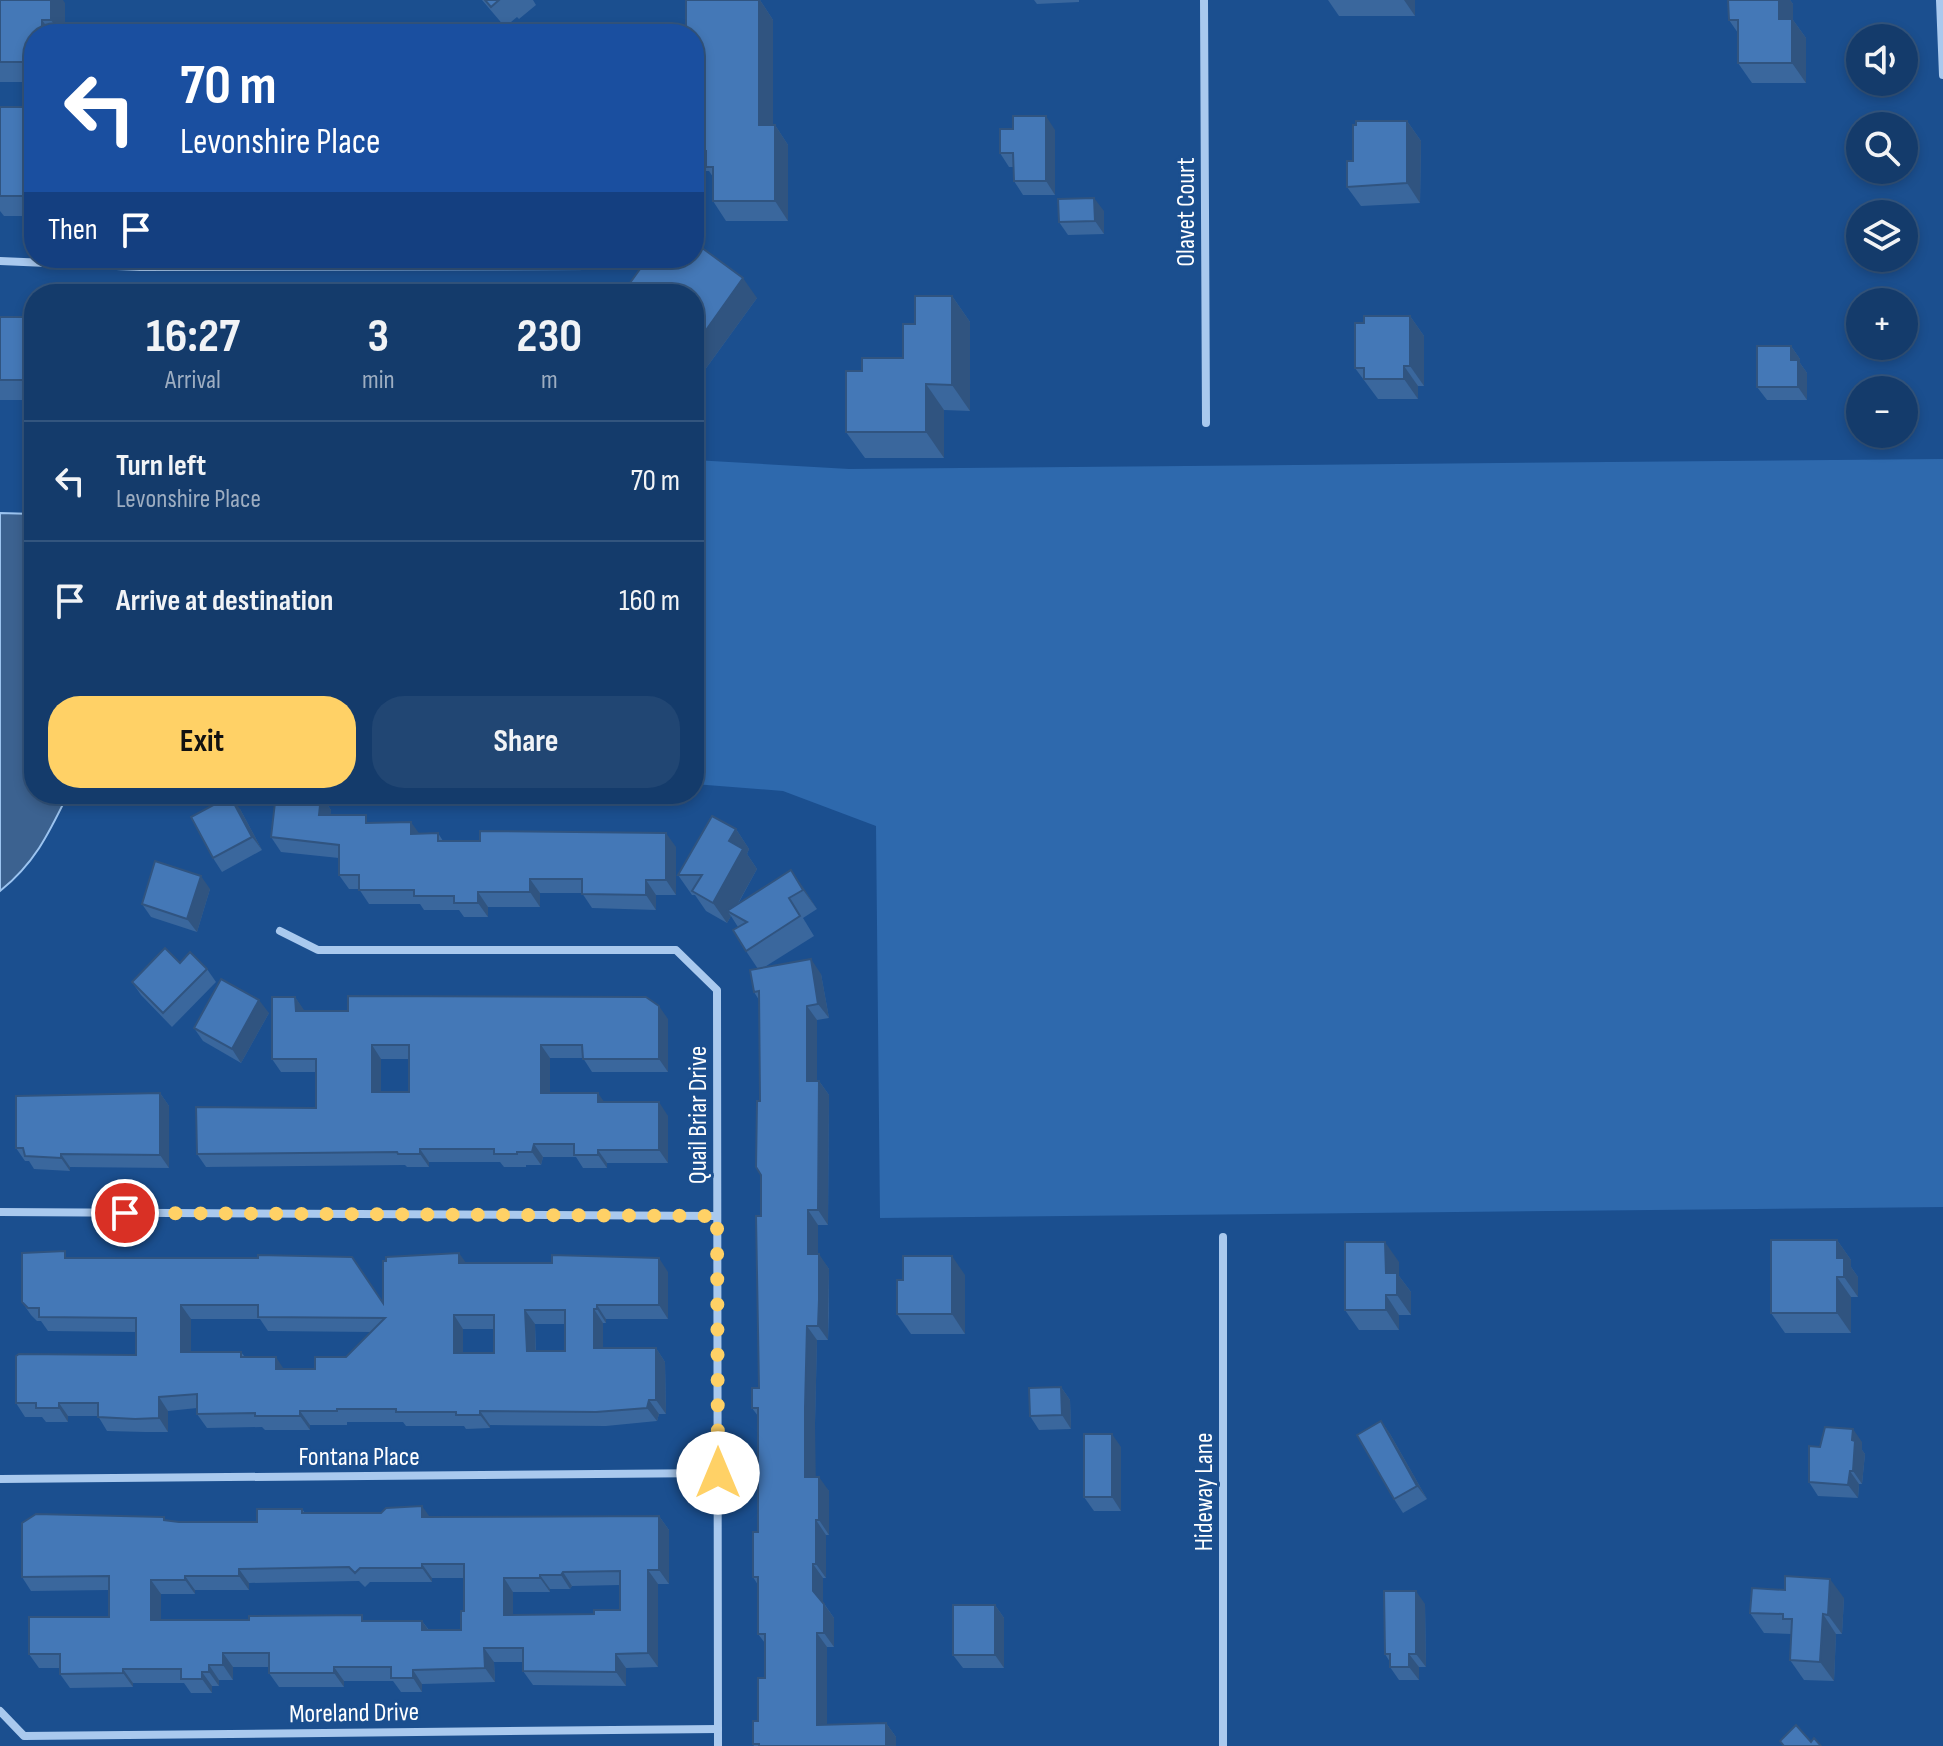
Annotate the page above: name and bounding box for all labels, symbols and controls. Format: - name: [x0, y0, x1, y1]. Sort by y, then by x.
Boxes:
- map controls: [1846, 24, 1918, 448]
- button: sound: [1846, 24, 1918, 96]
- text: 70 m: [180, 53, 277, 120]
- icon: left: [48, 56, 152, 160]
- button: search: [1846, 112, 1918, 184]
- text: Levonshire Place: [180, 121, 381, 164]
- street label: Olavet Court: [1171, 157, 1202, 267]
- button: layers: [1846, 200, 1918, 272]
- icon: arrive: [114, 208, 158, 252]
- text: Then: [48, 212, 98, 248]
- button: +: [1846, 288, 1918, 360]
- text: 16:27: [146, 308, 240, 365]
- text: 3: [368, 308, 389, 365]
- text: 230: [517, 308, 582, 365]
- text: Arrival: [165, 365, 221, 396]
- text: min: [362, 365, 395, 396]
- text: m: [541, 365, 558, 396]
- button: −: [1846, 376, 1918, 448]
- text: Turn left: [116, 448, 206, 484]
- icon: left: [48, 459, 92, 503]
- text: 70 m: [631, 463, 680, 499]
- text: Levonshire Place: [116, 484, 261, 515]
- icon: arrive: [48, 579, 92, 623]
- text: Arrive at destination: [116, 583, 333, 619]
- text: 160 m: [619, 583, 680, 619]
- button: Exit: [48, 696, 356, 788]
- button: Share: [372, 696, 680, 788]
- street label: Quail Briar Drive: [683, 1046, 714, 1184]
- pin: [91, 1179, 159, 1247]
- icon: arrive: [103, 1191, 147, 1235]
- position arrow: [676, 1431, 760, 1515]
- street label: Hideway Lane: [1189, 1433, 1220, 1551]
- street label: Fontana Place: [298, 1442, 420, 1473]
- street label: Moreland Drive: [289, 1697, 419, 1730]

